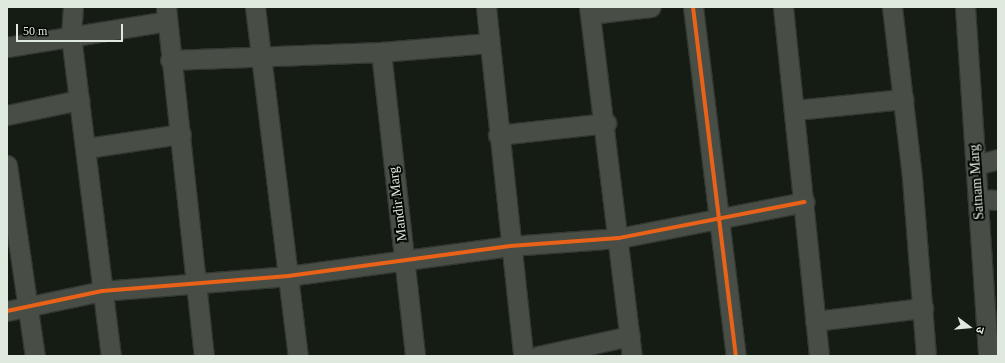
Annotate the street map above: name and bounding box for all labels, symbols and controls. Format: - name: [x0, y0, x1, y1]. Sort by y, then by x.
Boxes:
- scale bar: [18, 16, 125, 42]
- text: 50 m: [23, 24, 47, 38]
- street label: Satnam Marg: [966, 144, 988, 220]
- street label: Mandir Marg: [385, 166, 411, 242]
- north arrow: [949, 307, 989, 347]
- text: उ: [974, 326, 987, 335]

